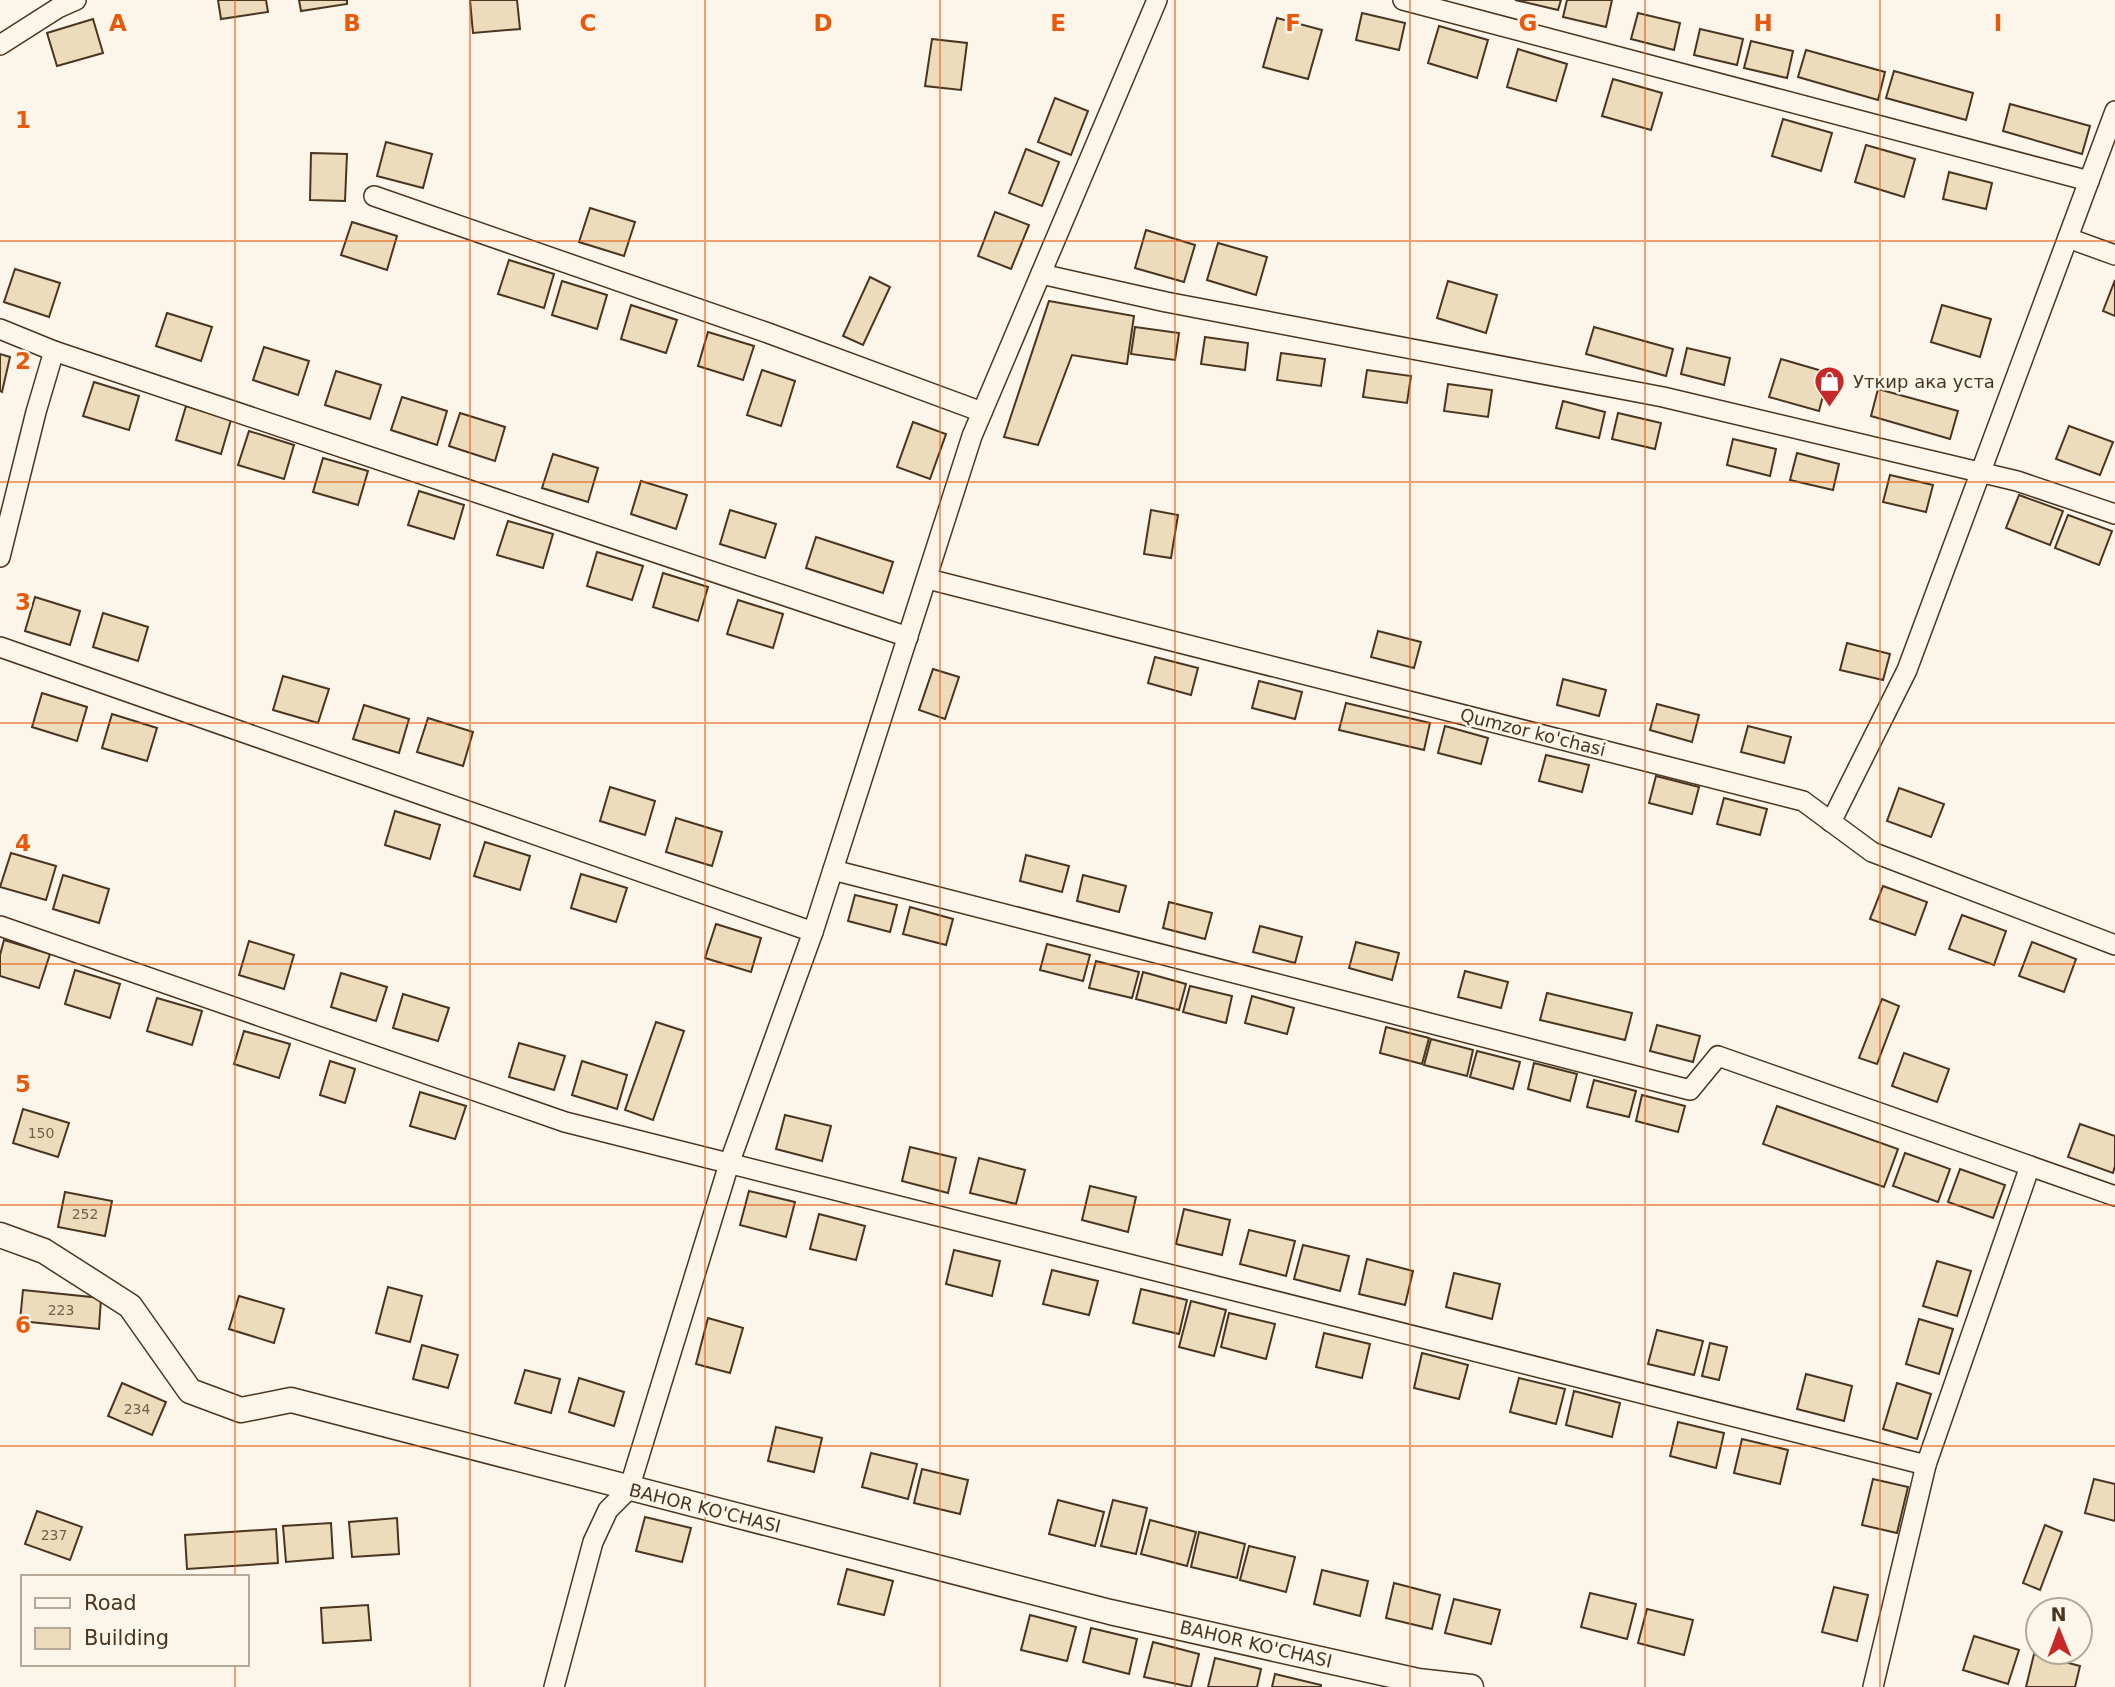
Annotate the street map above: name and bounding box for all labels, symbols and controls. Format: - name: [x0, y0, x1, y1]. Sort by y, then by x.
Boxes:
- text: A: [109, 10, 127, 36]
- text: B: [343, 10, 361, 36]
- text: C: [580, 10, 596, 36]
- text: D: [813, 10, 833, 36]
- text: E: [1050, 10, 1066, 36]
- text: F: [1285, 10, 1301, 36]
- text: G: [1519, 10, 1537, 36]
- text: H: [1753, 10, 1773, 36]
- text: I: [1994, 10, 2002, 36]
- text: 1: [15, 107, 31, 133]
- text: 2: [15, 348, 31, 374]
- shop icon: Уткир ака уста: [1813, 364, 1847, 408]
- place label: Уткир ака уста: [1853, 371, 1995, 392]
- text: 3: [15, 589, 31, 615]
- street label: Qumzor ko'chasi: [1458, 704, 1608, 760]
- text: 4: [15, 830, 31, 856]
- text: 5: [15, 1071, 31, 1097]
- house number: 150: [28, 1125, 54, 1141]
- house number: 252: [72, 1206, 98, 1222]
- house number: 223: [48, 1302, 74, 1318]
- text: 6: [15, 1312, 31, 1338]
- house number: 234: [124, 1401, 150, 1417]
- street label: BAHOR KO'CHASI: [627, 1479, 783, 1537]
- house number: 237: [41, 1527, 67, 1543]
- legend: [21, 1575, 248, 1666]
- text: Road: [84, 1591, 137, 1615]
- north arrow: [2024, 1596, 2094, 1666]
- text: N: [2051, 1603, 2067, 1625]
- street label: BAHOR KO'CHASI: [1178, 1616, 1334, 1672]
- text: Building: [84, 1626, 169, 1650]

